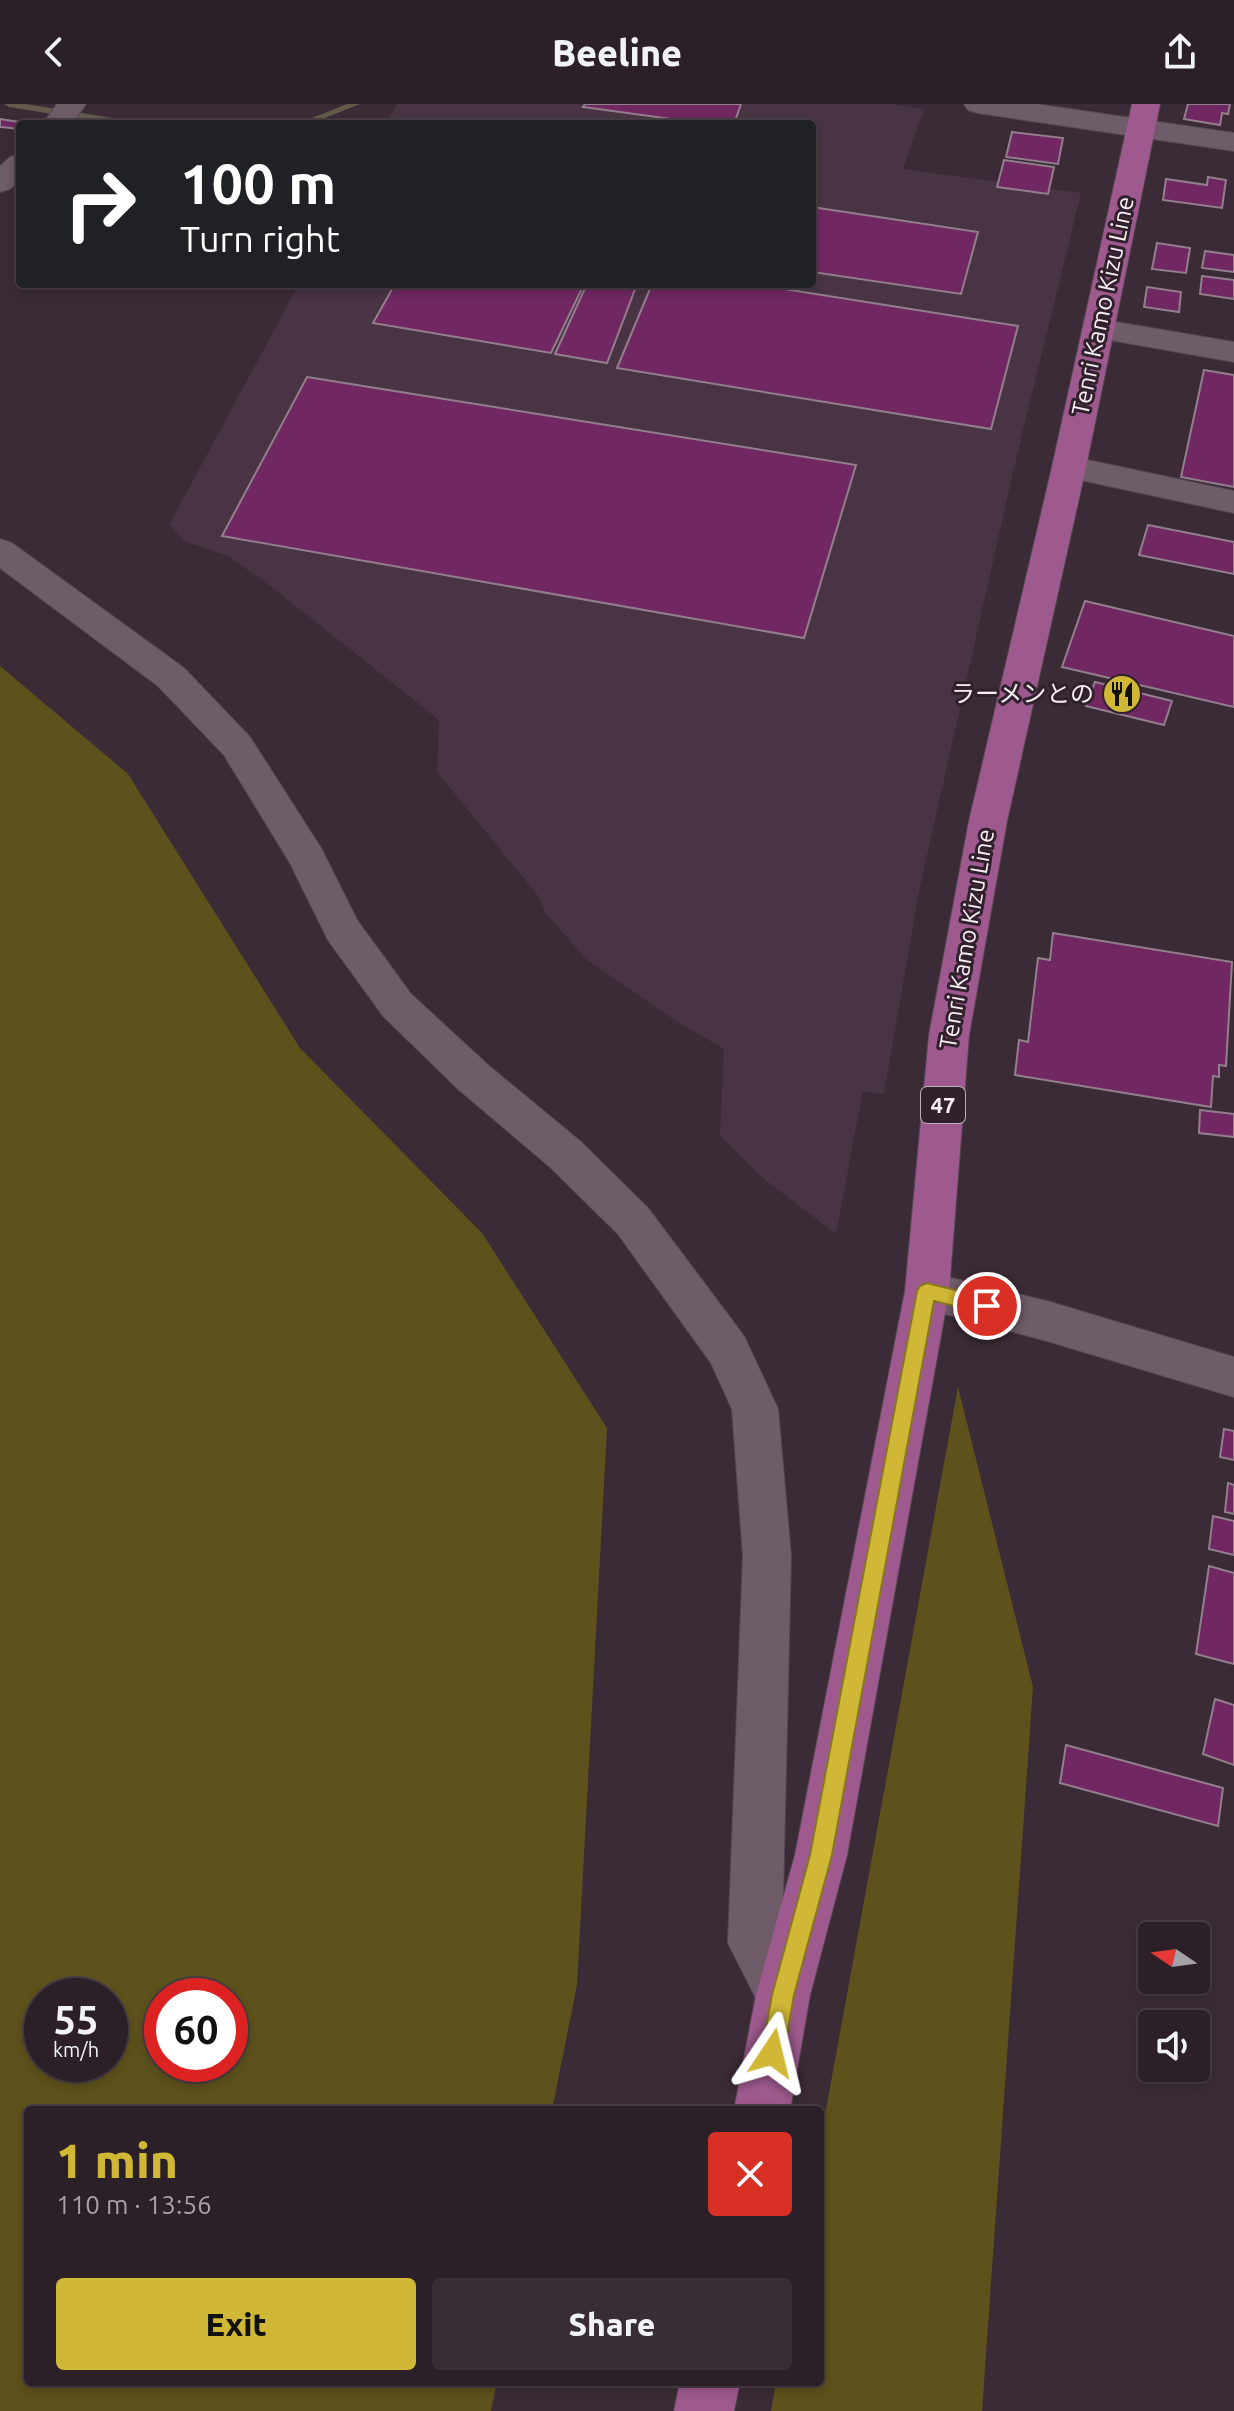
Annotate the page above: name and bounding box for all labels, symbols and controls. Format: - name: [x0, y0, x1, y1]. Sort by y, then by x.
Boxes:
- icon: back: [32, 30, 76, 74]
- icon: share: [1158, 30, 1202, 74]
- text: Beeline: [552, 32, 682, 73]
- icon: right: [48, 152, 152, 256]
- text: 100 m: [180, 152, 336, 215]
- street label: Tenri Kamo Kizu Line: [1066, 194, 1139, 418]
- text: Turn right: [180, 218, 340, 259]
- restaurant icon: ラーメンとの: [1101, 673, 1143, 715]
- place label: ラーメンとの: [951, 680, 1094, 707]
- street label: Tenri Kamo Kizu Line: [934, 827, 999, 1051]
- road number: 47: [921, 1087, 965, 1123]
- pin: [953, 1272, 1021, 1340]
- icon: arrive: [965, 1284, 1009, 1328]
- north arrow: [1138, 1922, 1210, 1994]
- map controls: [1138, 1922, 1210, 2082]
- speed limit sign: 60: [144, 1978, 248, 2082]
- text: 55: [53, 1997, 99, 2042]
- button: sound: [1138, 2010, 1210, 2082]
- position arrow: [730, 2011, 814, 2095]
- text: km/h: [53, 2038, 99, 2061]
- button: close: [708, 2132, 792, 2216]
- text: 1 min: [56, 2133, 178, 2187]
- text: 110 m · 13:56: [56, 2190, 212, 2219]
- button: Exit: [56, 2278, 416, 2370]
- button: Share: [432, 2278, 792, 2370]

